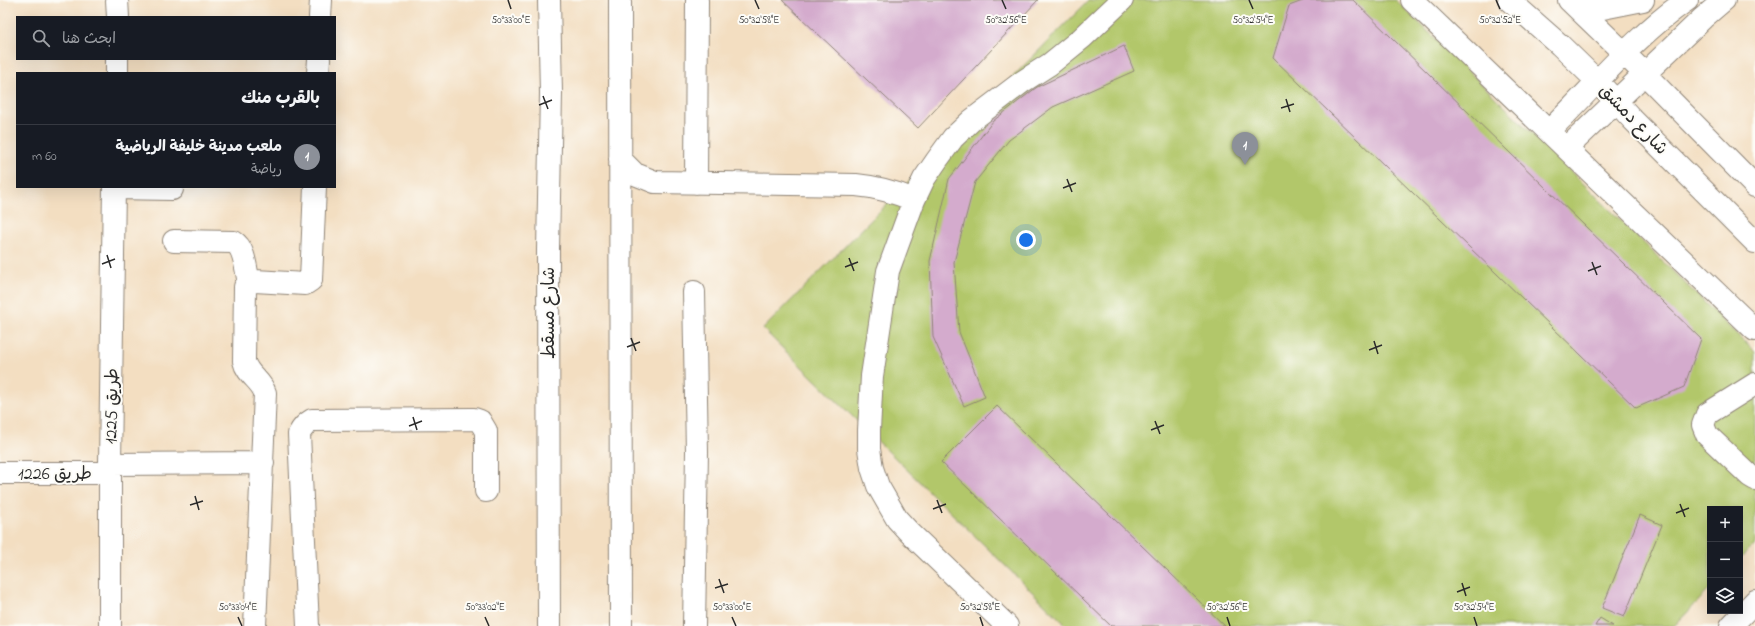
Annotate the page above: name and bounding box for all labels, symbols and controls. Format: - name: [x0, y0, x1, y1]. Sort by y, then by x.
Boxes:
- text: 50°33'00"E: [491, 13, 531, 28]
- text: 50°32'58"E: [739, 13, 779, 28]
- text: 50°32'56"E: [985, 13, 1027, 28]
- text: 50°32'54"E: [1232, 13, 1274, 28]
- text: 50°32'52"E: [1479, 13, 1521, 28]
- search box: [16, 16, 336, 60]
- icon: search: [30, 27, 52, 49]
- text: ابحث هنا: [62, 28, 116, 50]
- street label: شارع دمشق: [1592, 79, 1673, 162]
- text: بالقرب منك: [241, 86, 320, 111]
- pin: 1: [1232, 132, 1258, 165]
- text: ملعب مدينة خليفة الرياضية: [116, 136, 282, 158]
- text: 60 m: [32, 147, 57, 166]
- text: 1: [305, 147, 309, 166]
- text: رياضة: [251, 160, 282, 179]
- your location: [1016, 230, 1036, 250]
- street label: شارع مسقط: [537, 267, 563, 359]
- street label: طريق 1225: [99, 368, 127, 444]
- street label: طريق 1226: [18, 462, 92, 488]
- map controls: [1707, 506, 1743, 614]
- button: +: [1707, 506, 1743, 542]
- button: −: [1707, 542, 1743, 578]
- button: layers: [1707, 578, 1743, 614]
- text: 50°33'04"E: [219, 600, 257, 615]
- text: 50°33'02"E: [465, 600, 505, 615]
- text: 50°33'00"E: [712, 600, 752, 615]
- text: 50°32'58"E: [960, 600, 1000, 615]
- text: 50°32'56"E: [1206, 600, 1248, 615]
- text: 50°32'54"E: [1453, 600, 1495, 615]

